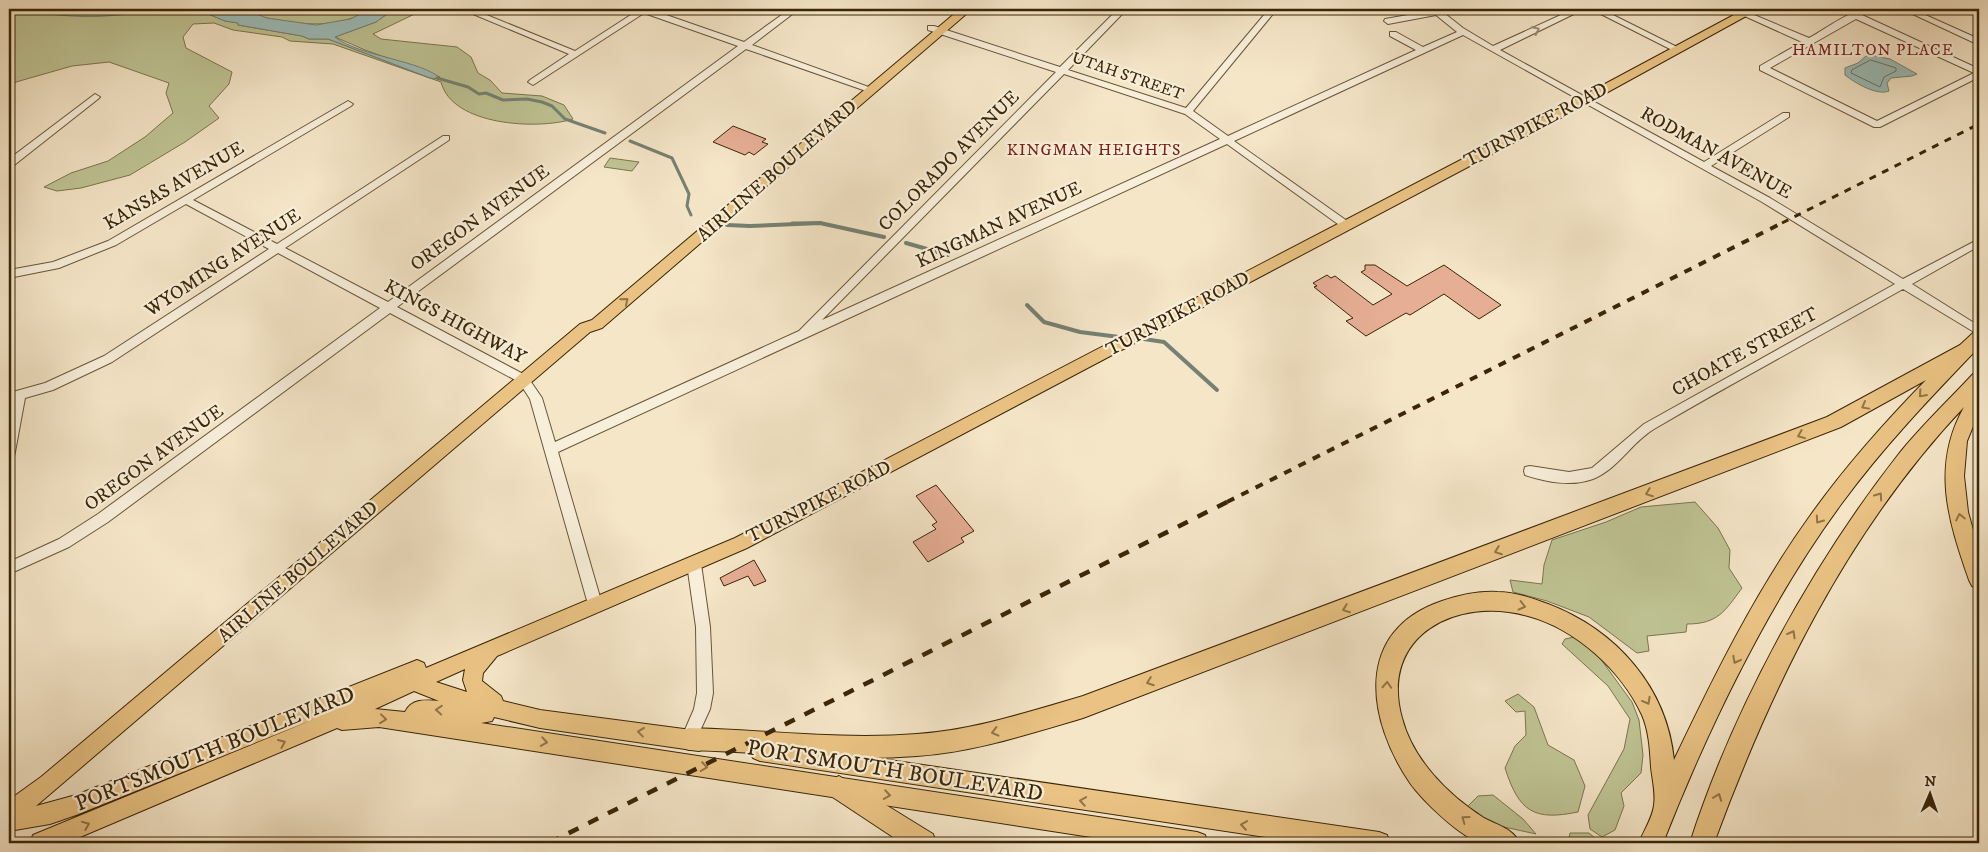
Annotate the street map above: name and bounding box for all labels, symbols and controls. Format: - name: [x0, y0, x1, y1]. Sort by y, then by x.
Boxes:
- one-way arrow: [1531, 25, 1540, 36]
- district label: HAMILTON PLACE: [1792, 40, 1954, 60]
- street label: UTAH STREET: [1069, 47, 1187, 105]
- street label: TURNPIKE ROAD: [1460, 77, 1612, 173]
- street label: COLORADO AVENUE: [874, 86, 1024, 236]
- street label: AIRLINE BOULEVARD: [692, 95, 862, 247]
- street label: RODMAN AVENUE: [1636, 102, 1796, 204]
- street label: KANSAS AVENUE: [100, 137, 248, 235]
- district label: KINGMAN HEIGHTS: [1007, 140, 1181, 160]
- street label: OREGON AVENUE: [406, 160, 554, 276]
- street label: KINGMAN AVENUE: [913, 177, 1085, 273]
- street label: WYOMING AVENUE: [140, 204, 305, 323]
- street label: TURNPIKE ROAD: [1102, 266, 1254, 362]
- street label: KINGS HIGHWAY: [380, 275, 531, 370]
- one-way arrow: [619, 297, 628, 306]
- street label: CHOATE STREET: [1668, 302, 1823, 402]
- one-way arrow: [1918, 389, 1927, 398]
- street label: OREGON AVENUE: [80, 400, 228, 516]
- one-way arrow: [1862, 400, 1871, 410]
- one-way arrow: [1797, 429, 1806, 439]
- street label: TURNPIKE ROAD: [743, 456, 895, 548]
- one-way arrow: [1645, 486, 1654, 497]
- one-way arrow: [1873, 492, 1882, 502]
- street label: AIRLINE BOULEVARD: [213, 496, 383, 648]
- one-way arrow: [1955, 513, 1965, 522]
- one-way arrow: [1816, 514, 1825, 524]
- one-way arrow: [1494, 545, 1502, 555]
- one-way arrow: [1517, 600, 1526, 611]
- one-way arrow: [1342, 603, 1351, 613]
- one-way arrow: [1786, 630, 1796, 639]
- one-way arrow: [1732, 655, 1742, 664]
- one-way arrow: [1146, 676, 1155, 686]
- street label: PORTSMOUTH BOULEVARD: [71, 680, 359, 818]
- one-way arrow: [1381, 680, 1392, 688]
- one-way arrow: [1641, 696, 1651, 705]
- one-way arrow: [435, 704, 443, 715]
- one-way arrow: [379, 713, 387, 724]
- one-way arrow: [991, 726, 1000, 737]
- one-way arrow: [637, 727, 645, 738]
- street label: PORTSMOUTH BOULEVARD: [745, 734, 1045, 808]
- one-way arrow: [540, 736, 548, 747]
- one-way arrow: [277, 739, 285, 749]
- one-way arrow: [700, 762, 709, 772]
- north arrow: [1906, 770, 1956, 820]
- text: N: [1924, 773, 1937, 791]
- one-way arrow: [882, 790, 891, 800]
- one-way arrow: [1712, 794, 1722, 802]
- one-way arrow: [1079, 796, 1087, 807]
- one-way arrow: [1462, 817, 1471, 825]
- one-way arrow: [82, 820, 90, 830]
- one-way arrow: [1239, 820, 1248, 830]

